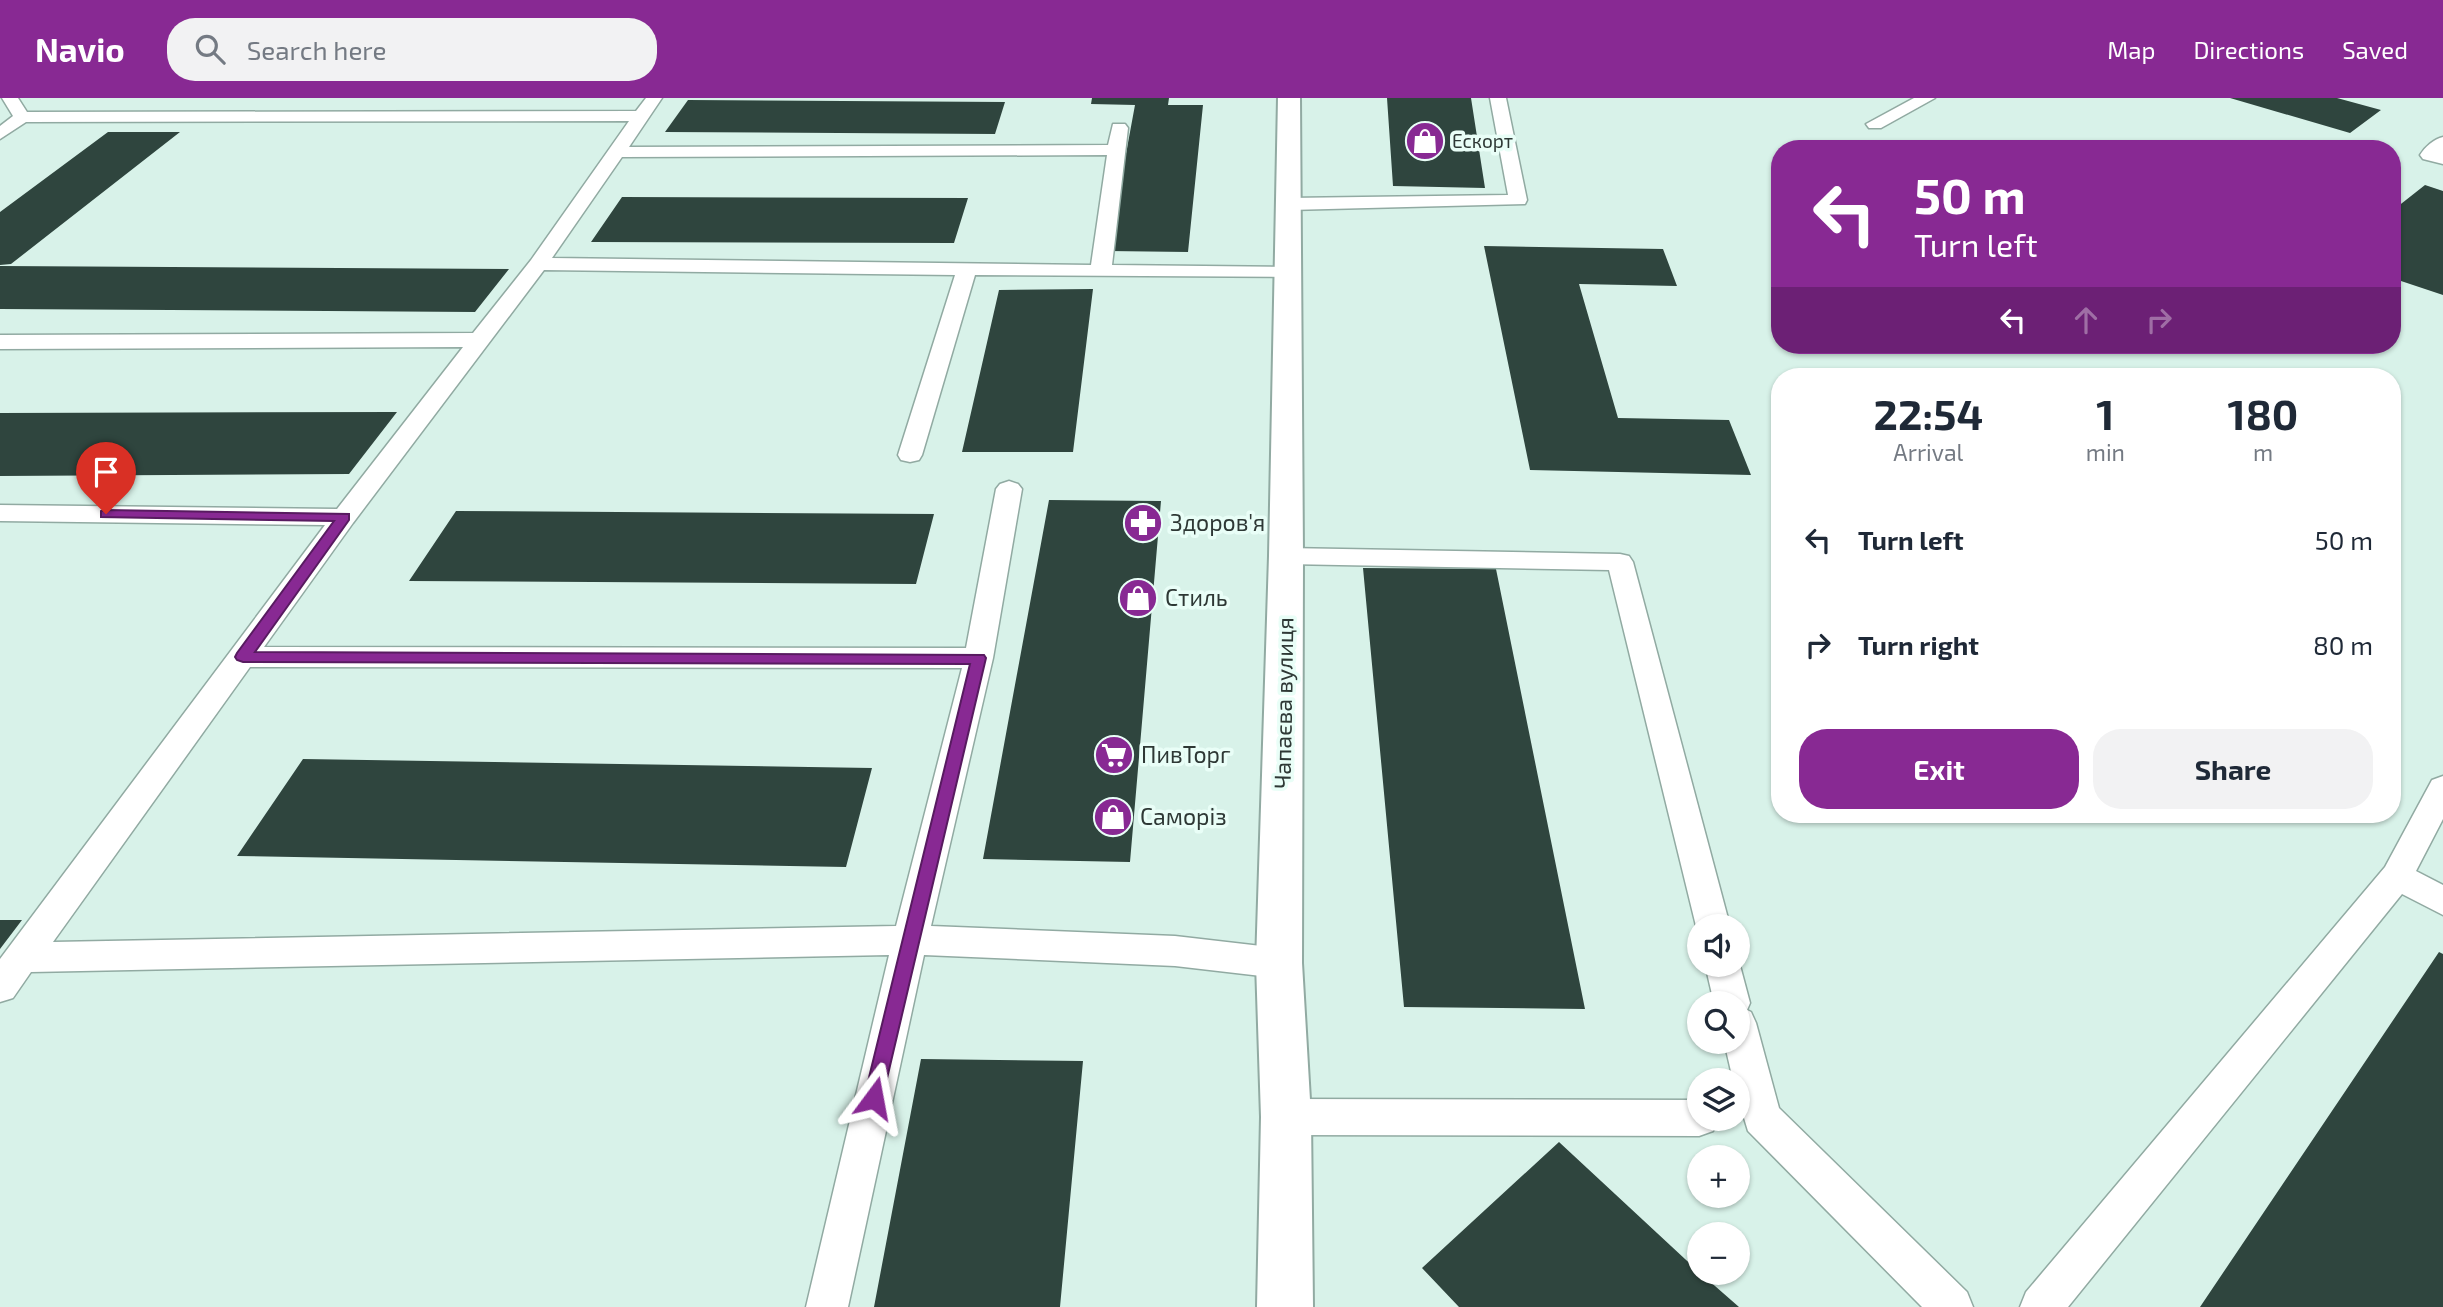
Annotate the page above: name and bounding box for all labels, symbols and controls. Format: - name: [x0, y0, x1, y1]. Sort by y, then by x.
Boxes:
- search box: [167, 18, 657, 81]
- text: Navio: [35, 29, 125, 69]
- icon: search: [191, 30, 229, 68]
- text: Search here: [247, 34, 386, 65]
- text: Map: [2107, 35, 2155, 64]
- text: Directions: [2193, 35, 2304, 64]
- text: Saved: [2342, 35, 2408, 64]
- shop icon: Ескорт: [1404, 120, 1446, 162]
- place label: Ескорт: [1452, 129, 1513, 152]
- text: 50 m: [1914, 165, 2026, 224]
- icon: left: [1799, 168, 1890, 259]
- text: Turn left: [1914, 225, 2038, 263]
- icon: left: [1994, 301, 2032, 339]
- icon: ahead: [2067, 301, 2105, 339]
- icon: right: [2140, 301, 2178, 339]
- text: 22:54: [1874, 388, 1983, 438]
- text: 1: [2096, 388, 2114, 438]
- text: 180: [2228, 388, 2298, 438]
- text: Arrival: [1893, 438, 1963, 466]
- text: min: [2086, 438, 2125, 466]
- text: m: [2253, 438, 2273, 466]
- pin: [76, 442, 136, 514]
- icon: arrive: [87, 453, 125, 491]
- pharmacy icon: Здоров'я: [1122, 502, 1164, 544]
- place label: Здоров'я: [1170, 508, 1265, 536]
- icon: left: [1799, 521, 1837, 559]
- text: Turn left: [1858, 524, 1964, 555]
- text: 50 m: [2315, 524, 2373, 555]
- shop icon: Стиль: [1117, 577, 1159, 619]
- place label: Стиль: [1165, 583, 1228, 611]
- street label: Чапаєва вулиця: [1268, 617, 1299, 789]
- icon: right: [1799, 626, 1837, 664]
- text: Turn right: [1858, 629, 1979, 660]
- text: 80 m: [2313, 629, 2373, 660]
- button: Exit: [1799, 729, 2079, 809]
- button: Share: [2093, 729, 2373, 809]
- supermarket icon: ПивТорг: [1093, 734, 1135, 776]
- place label: ПивТорг: [1141, 740, 1231, 768]
- shop icon: Саморіз: [1092, 796, 1134, 838]
- place label: Саморіз: [1140, 802, 1227, 830]
- map controls: [1687, 914, 1750, 1285]
- button: sound: [1687, 914, 1750, 977]
- button: search: [1687, 991, 1750, 1054]
- position arrow: [837, 1061, 911, 1135]
- button: layers: [1687, 1068, 1750, 1131]
- button: +: [1687, 1145, 1750, 1208]
- button: −: [1687, 1222, 1750, 1285]

